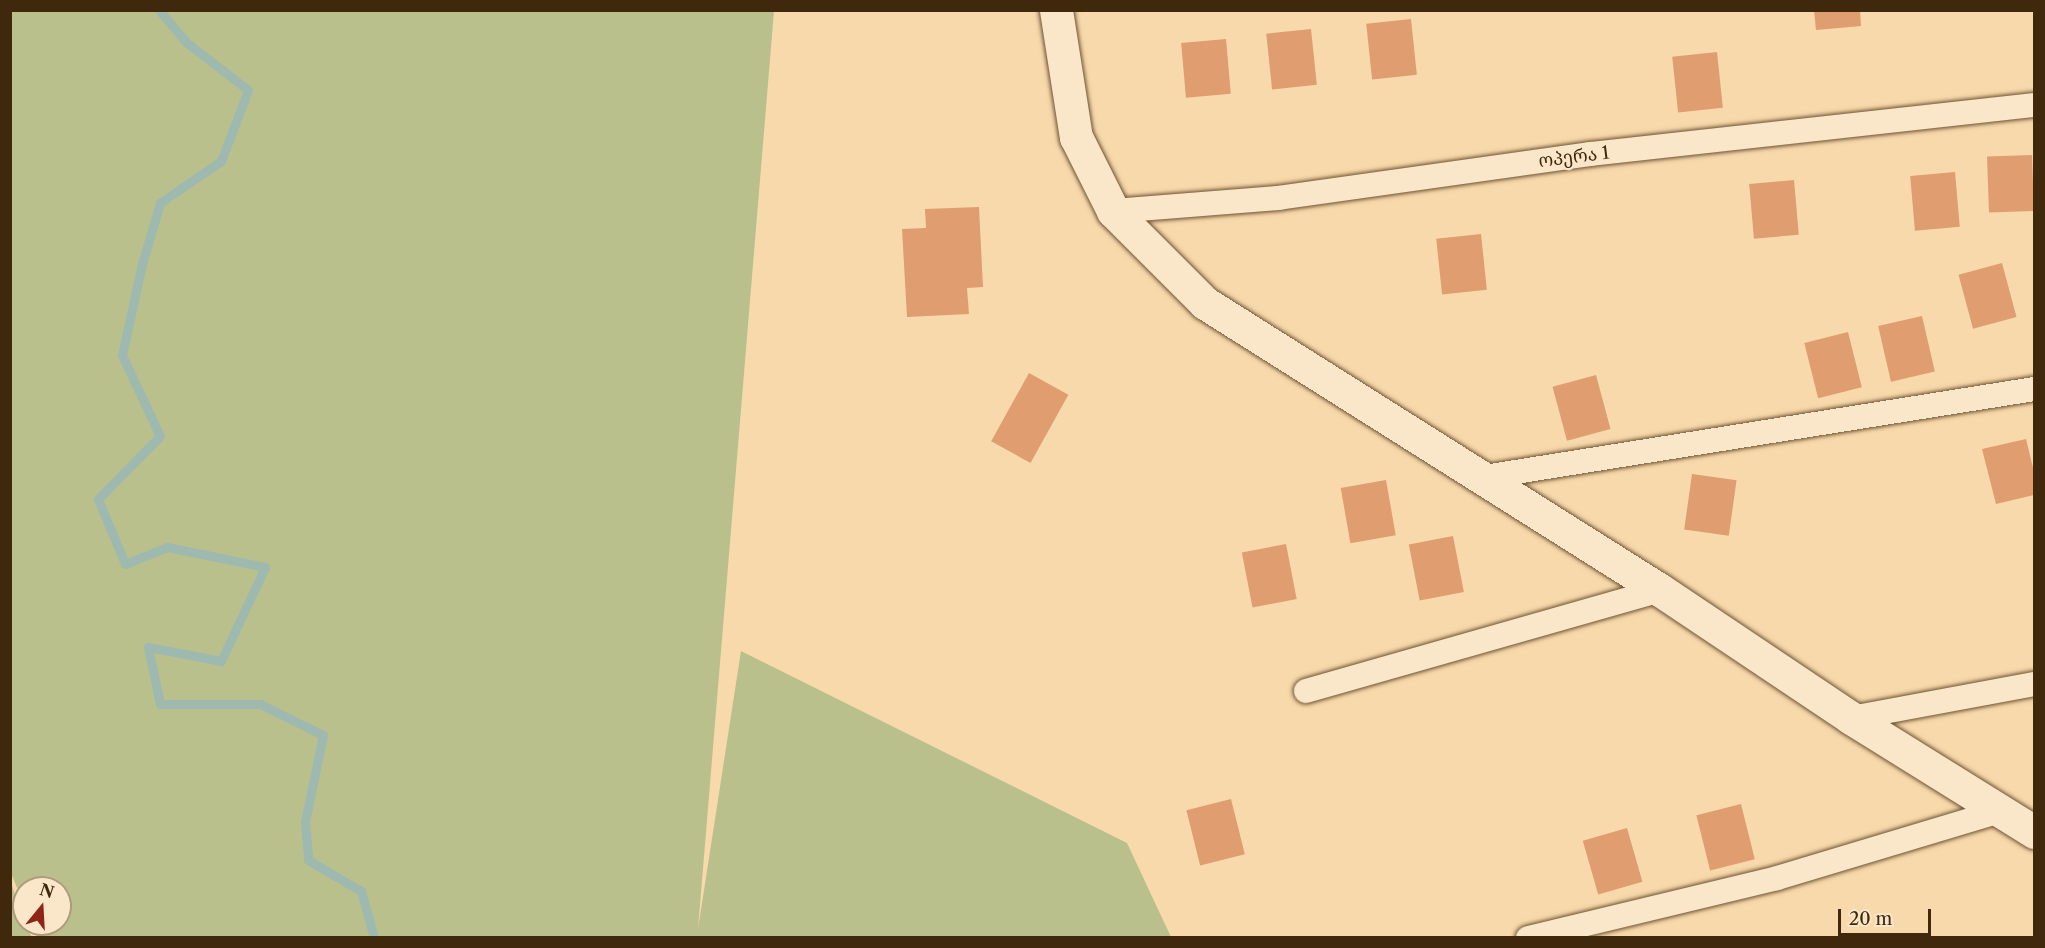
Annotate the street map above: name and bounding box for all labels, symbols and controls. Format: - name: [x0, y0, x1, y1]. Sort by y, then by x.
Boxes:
- street label: ოპერა 1: [1537, 142, 1611, 172]
- north arrow: [12, 876, 72, 936]
- text: N: [37, 879, 57, 902]
- scale bar: [1841, 897, 1934, 935]
- text: 20 m: [1849, 908, 1892, 930]

